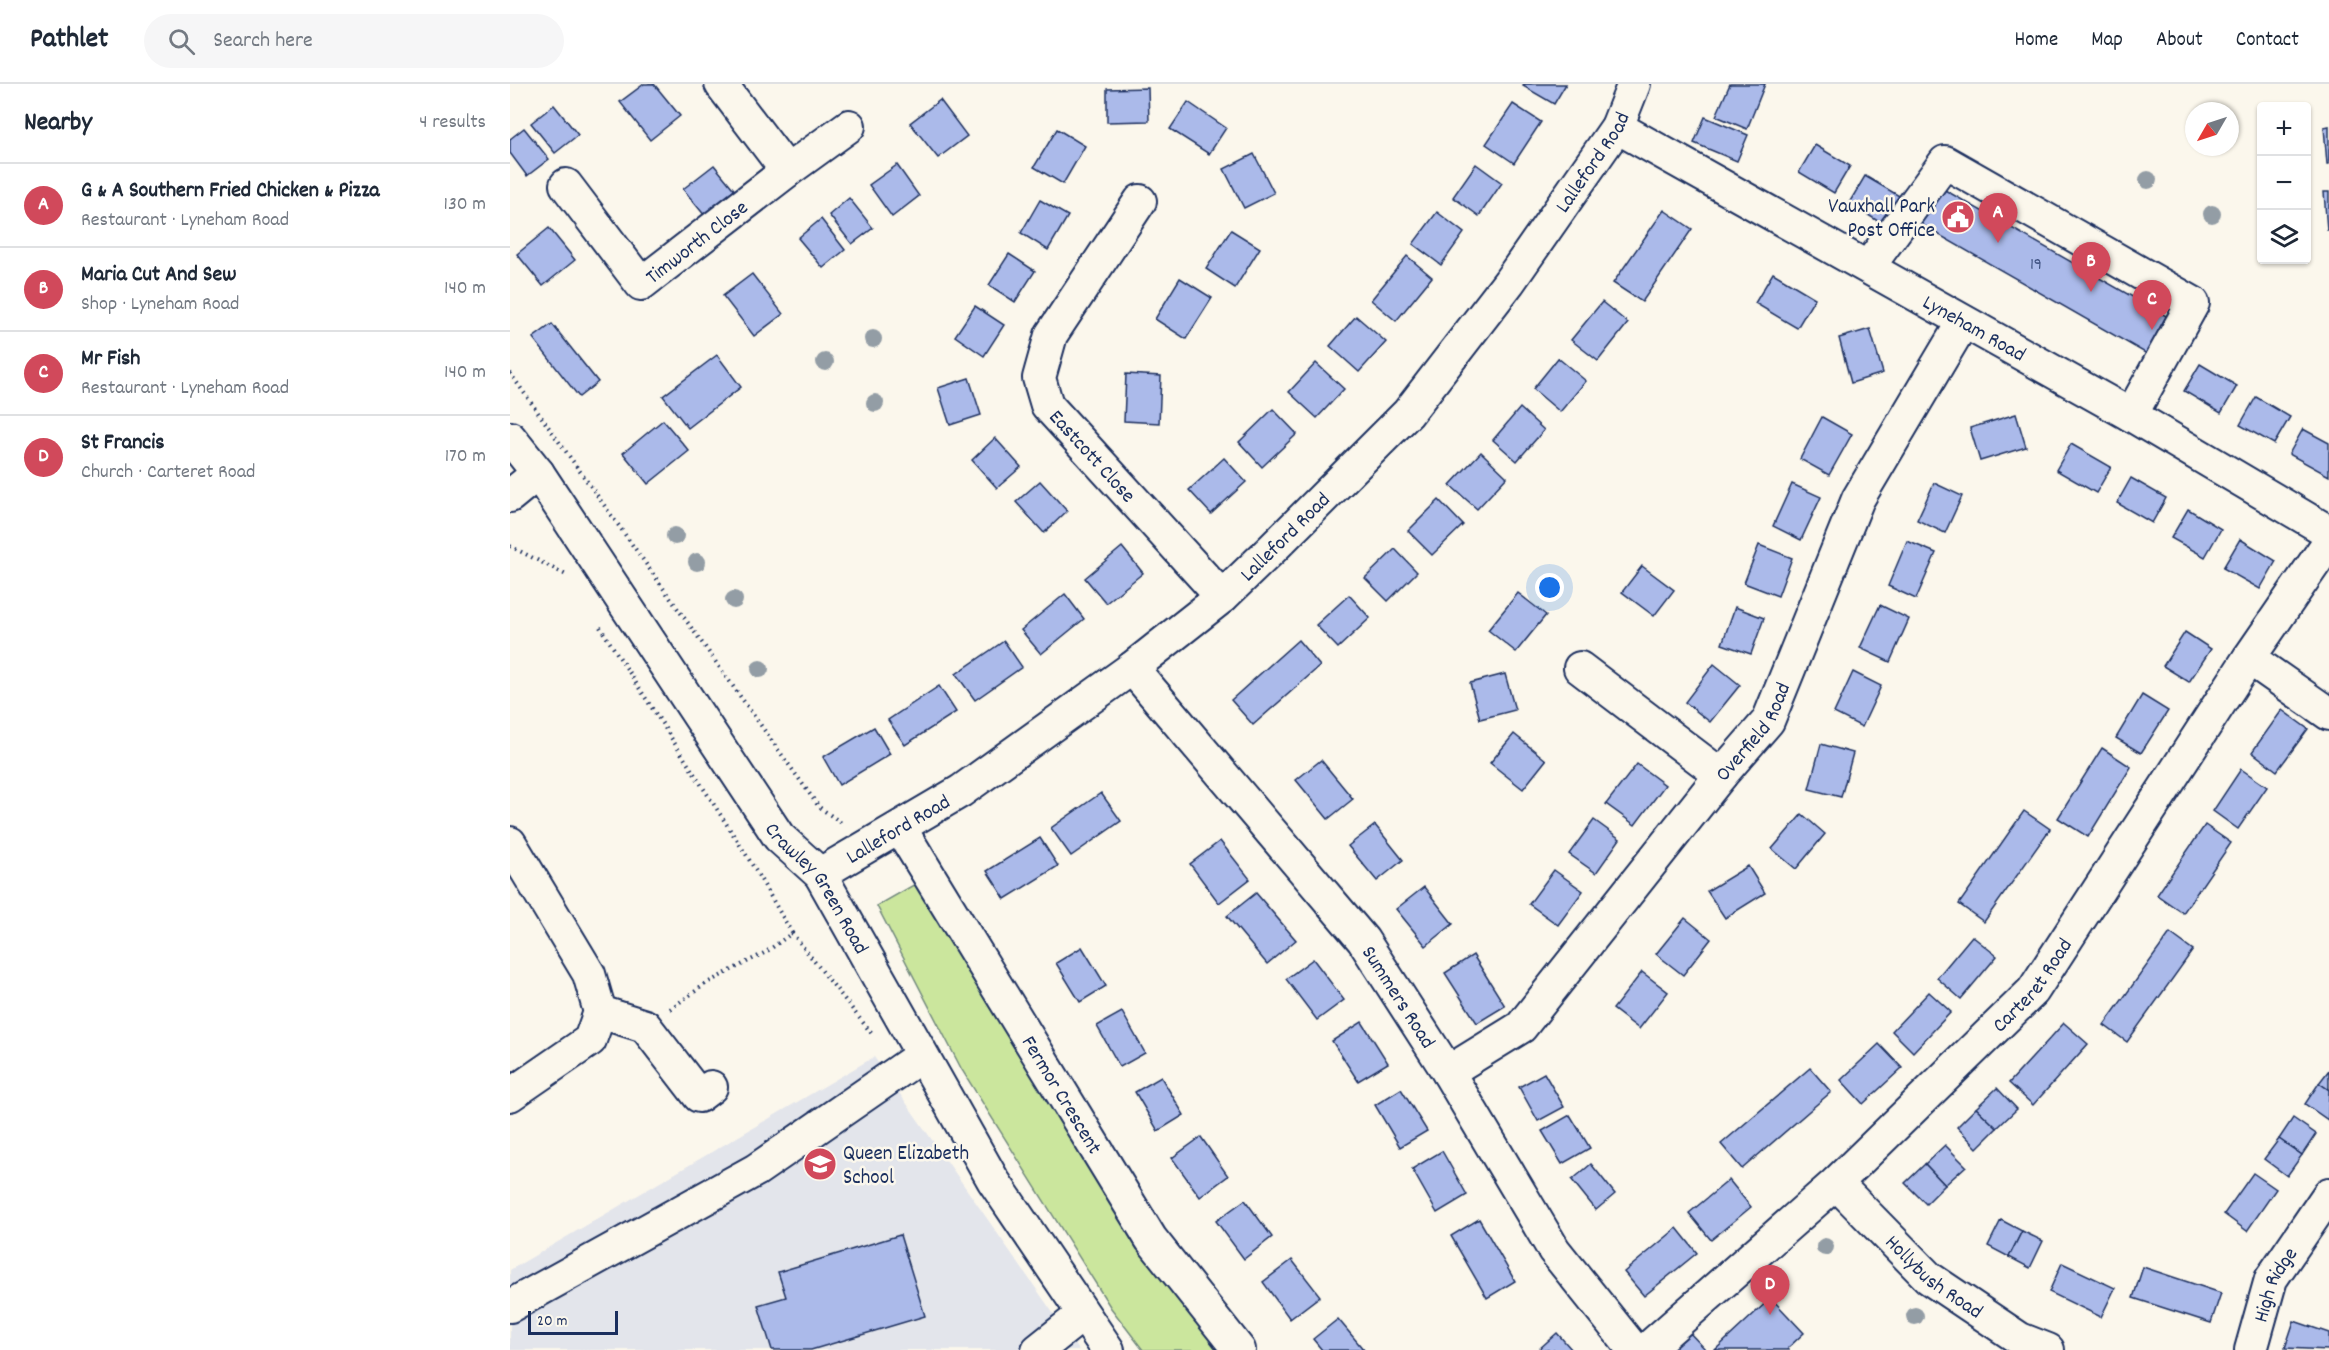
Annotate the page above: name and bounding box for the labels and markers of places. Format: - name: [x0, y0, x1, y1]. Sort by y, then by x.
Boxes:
- place label: Vauxhall Park Post Office: [1828, 193, 1935, 247]
- pin: A: [1978, 194, 2018, 243]
- public building icon: Vauxhall Park Post Office: [1940, 199, 1976, 235]
- pin: B: [2072, 242, 2110, 292]
- pin: C: [2132, 280, 2172, 330]
- place label: Queen Elizabeth School: [843, 1140, 969, 1194]
- school or university icon: Queen Elizabeth School: [802, 1146, 838, 1182]
- pin: D: [1750, 1266, 1790, 1315]

